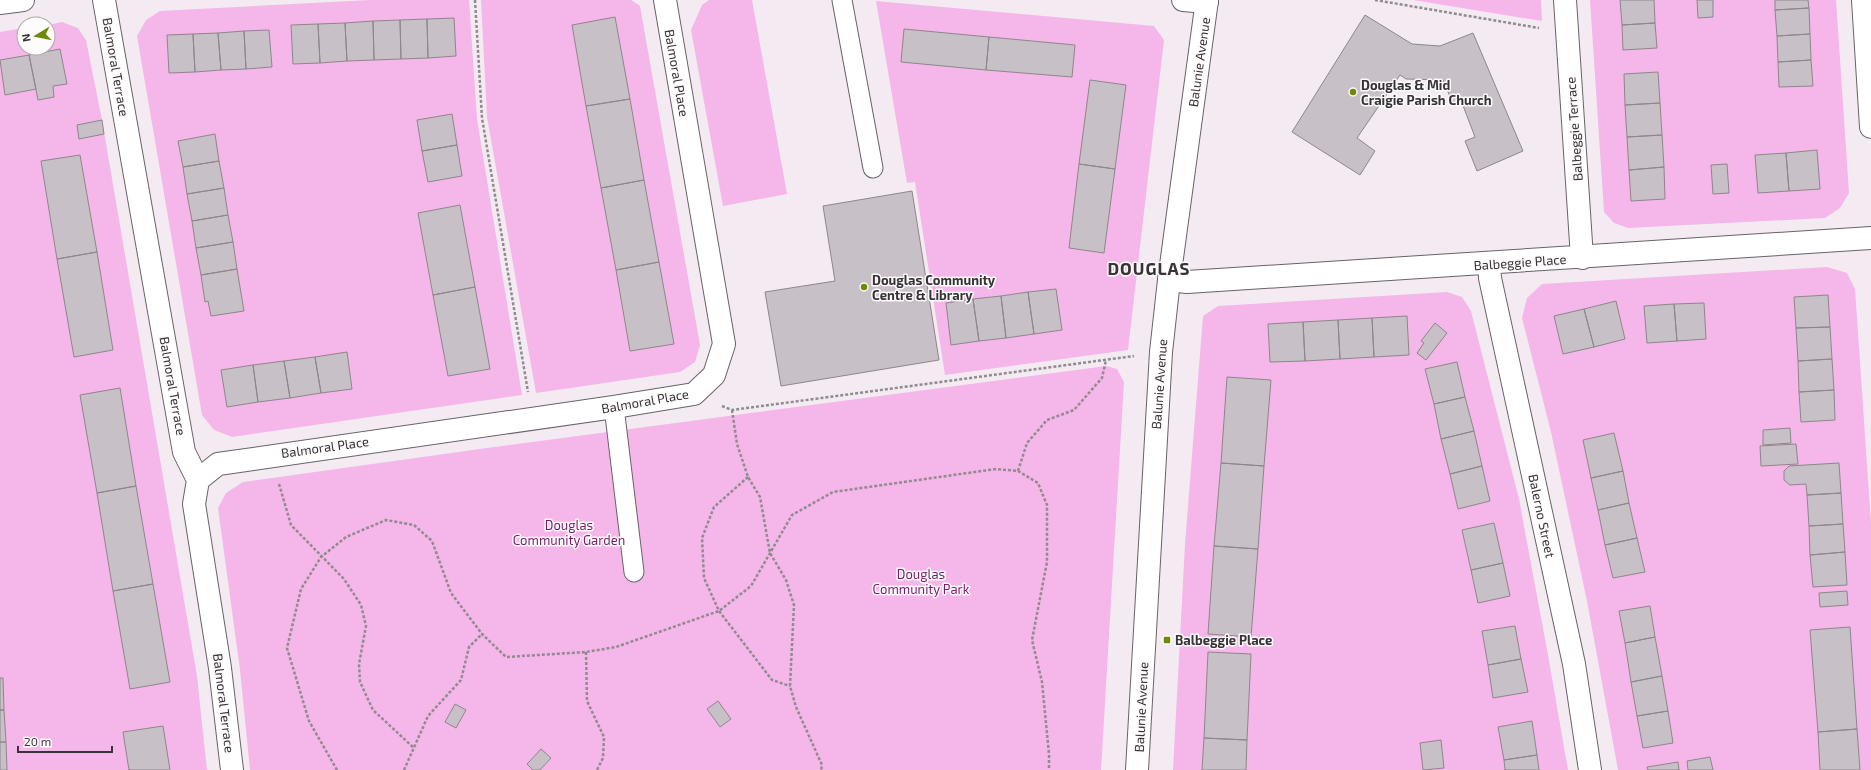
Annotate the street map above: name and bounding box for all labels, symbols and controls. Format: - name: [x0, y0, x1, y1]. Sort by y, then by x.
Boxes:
- north arrow: [16, 16, 56, 56]
- street label: Balmoral Terrace: [99, 16, 133, 118]
- street label: Balunie Avenue: [1185, 16, 1213, 108]
- street label: Balmoral Place: [661, 28, 693, 118]
- text: N: [19, 33, 33, 43]
- street label: Balbeggie Terrace: [1562, 76, 1586, 182]
- place label: Douglas & Mid Craigie Parish Church: [1361, 77, 1492, 108]
- marker: Douglas & Mid Craigie Parish Church: [1348, 87, 1358, 97]
- street label: Balbeggie Place: [1473, 251, 1567, 273]
- district label: DOUGLAS: [1107, 258, 1191, 278]
- place label: Douglas Community Centre & Library: [872, 272, 996, 303]
- marker: Douglas Community Centre & Library: [859, 282, 869, 292]
- street label: Balmoral Terrace: [156, 335, 190, 437]
- street label: Balunie Avenue: [1148, 338, 1170, 430]
- street label: Balmoral Place: [600, 385, 690, 417]
- street label: Balmoral Place: [280, 433, 370, 461]
- street label: Balerno Street: [1525, 473, 1559, 559]
- park label: Douglas Community Garden: [513, 517, 625, 548]
- park label: Douglas Community Park: [873, 566, 970, 597]
- place label: Balbeggie Place: [1175, 632, 1272, 648]
- marker: Balbeggie Place: [1162, 635, 1172, 645]
- street label: Balmoral Terrace: [210, 652, 238, 754]
- street label: Balunie Avenue: [1131, 661, 1151, 753]
- scale bar: [18, 728, 112, 754]
- text: 20 m: [24, 734, 51, 748]

